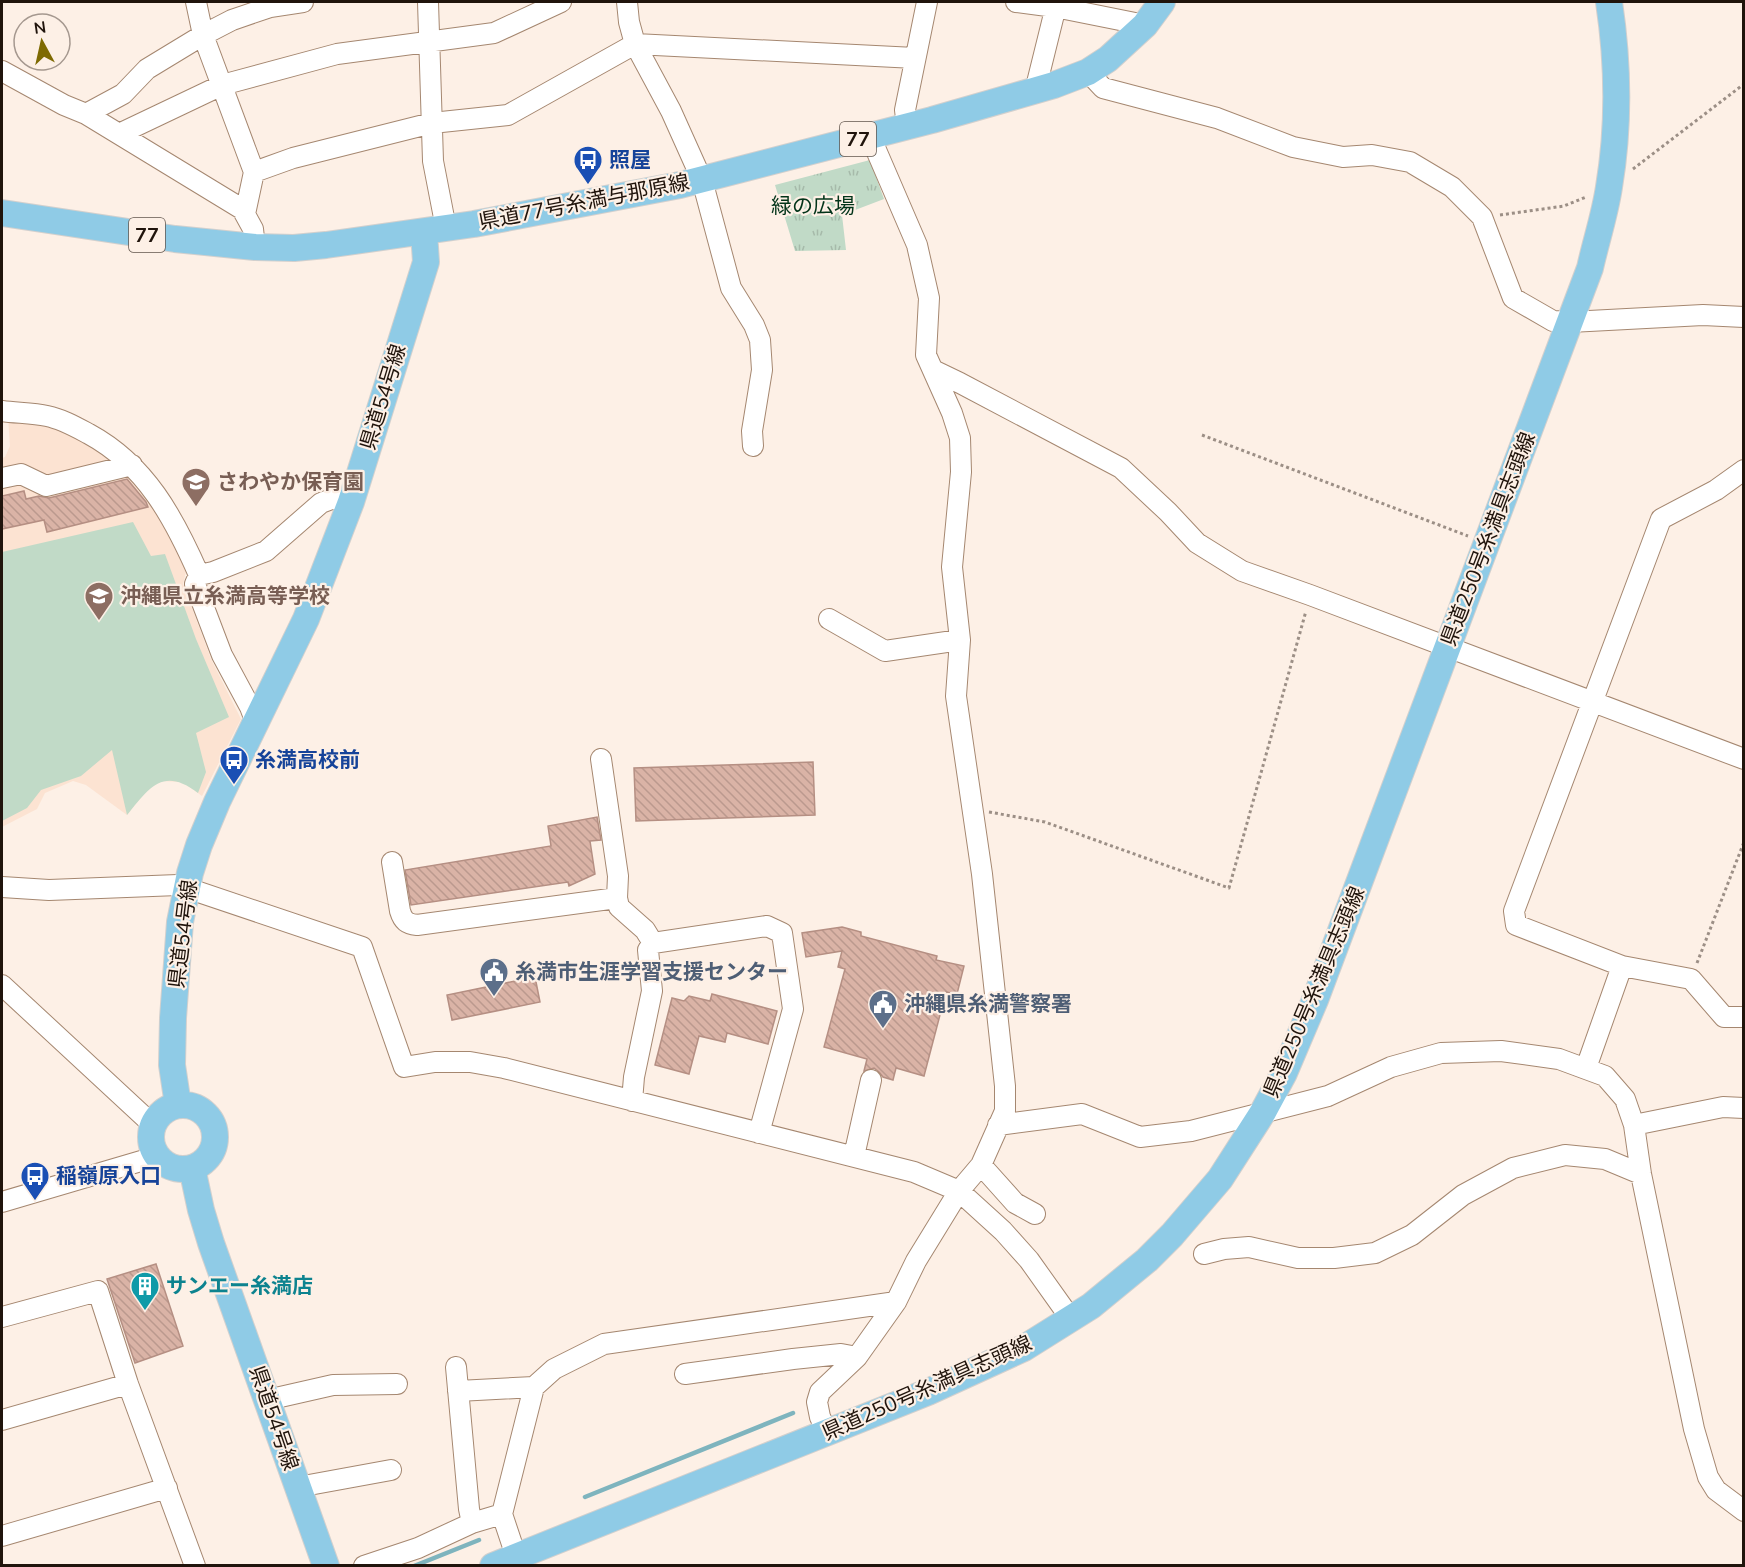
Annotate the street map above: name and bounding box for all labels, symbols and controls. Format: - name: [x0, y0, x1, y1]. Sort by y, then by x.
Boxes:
- north arrow: [12, 12, 72, 72]
- text: N: [33, 16, 47, 38]
- road number: 77: [840, 122, 876, 156]
- bus stop icon: 照屋: [572, 144, 604, 186]
- place label: 照屋: [609, 146, 651, 172]
- street label: 県道77号糸満与那原線: [476, 168, 691, 234]
- park label: 緑の広場: [771, 192, 855, 218]
- road number: 77: [129, 218, 165, 252]
- street label: 県道54号線: [354, 341, 410, 453]
- street label: 県道250号糸満具志頭線: [1434, 428, 1540, 649]
- school or university icon: さわやか保育園: [180, 466, 212, 508]
- place label: さわやか保育園: [217, 468, 364, 494]
- school or university icon: 沖縄県立糸満高等学校: [83, 580, 115, 622]
- place label: 沖縄県立糸満高等学校: [120, 582, 330, 608]
- bus stop icon: 糸満高校前: [218, 744, 250, 786]
- place label: 糸満高校前: [255, 746, 360, 772]
- street label: 県道54号線: [162, 878, 202, 990]
- street label: 県道250号糸満具志頭線: [1257, 882, 1369, 1101]
- public building icon: 糸満市生涯学習支援センター: [478, 956, 510, 998]
- place label: 糸満市生涯学習支援センター: [515, 958, 788, 984]
- public building icon: 沖縄県糸満警察署: [867, 988, 899, 1030]
- place label: 沖縄県糸満警察署: [904, 990, 1072, 1016]
- bus stop icon: 稲嶺原入口: [19, 1160, 51, 1202]
- place label: 稲嶺原入口: [56, 1162, 161, 1188]
- building icon: サンエー糸満店: [129, 1270, 161, 1312]
- place label: サンエー糸満店: [166, 1272, 313, 1298]
- street label: 県道250号糸満具志頭線: [818, 1329, 1035, 1445]
- street label: 県道54号線: [245, 1362, 305, 1474]

